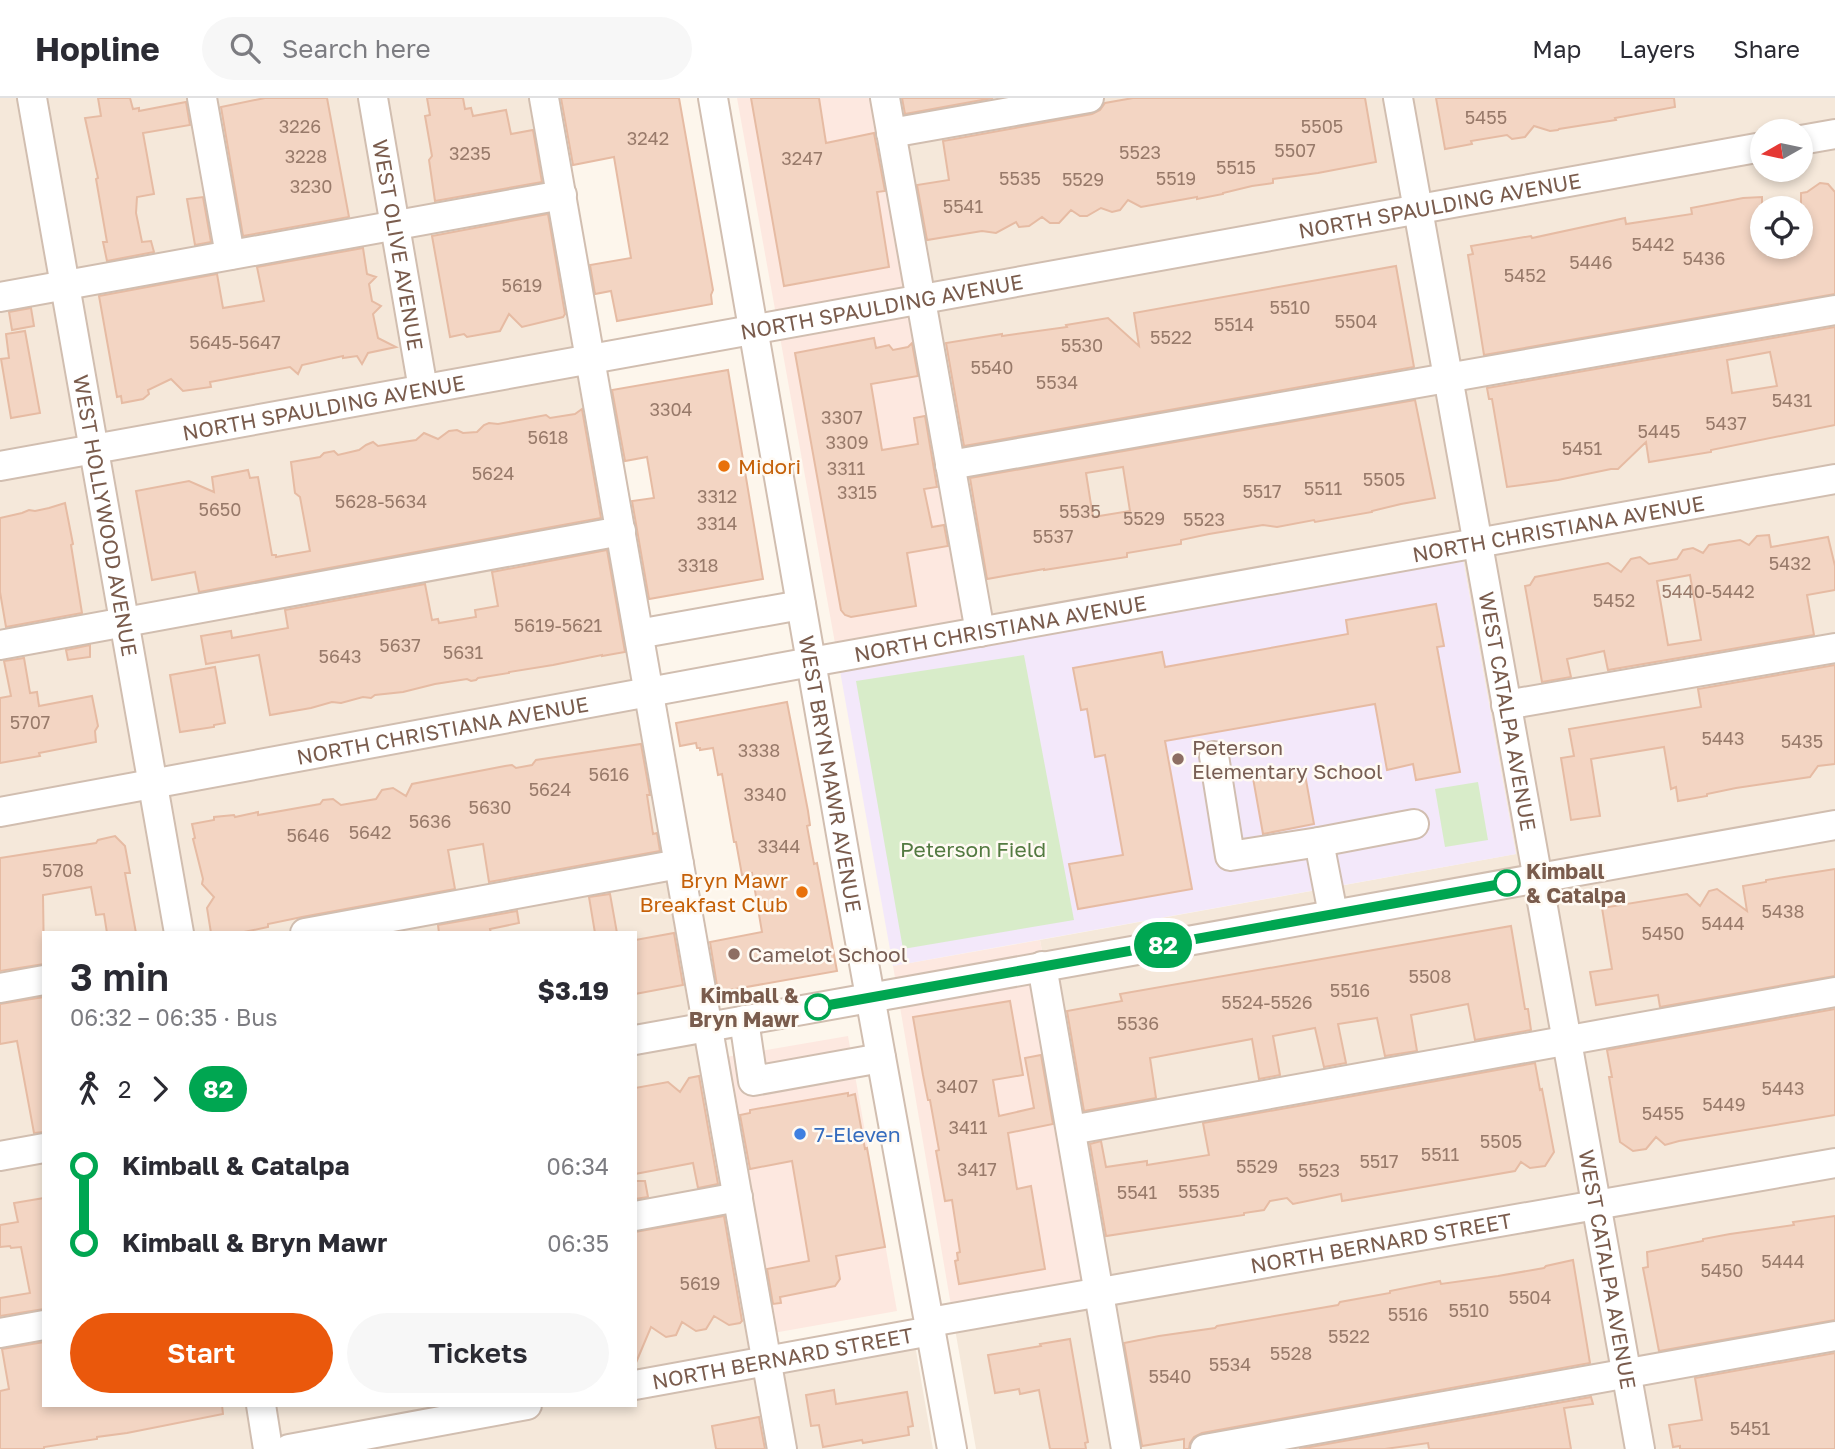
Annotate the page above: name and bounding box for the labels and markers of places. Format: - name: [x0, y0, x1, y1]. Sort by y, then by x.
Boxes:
- place label: Midori: [738, 453, 801, 479]
- marker: Midori: [716, 458, 732, 474]
- place label: Peterson Elementary School: [1192, 734, 1383, 784]
- marker: Peterson Elementary School: [1170, 751, 1186, 767]
- place label: Kimball & Catalpa: [1526, 858, 1626, 908]
- place label: Bryn Mawr Breakfast Club: [640, 867, 788, 917]
- marker: Kimball & Catalpa: [1494, 870, 1520, 896]
- marker: Bryn Mawr Breakfast Club: [794, 884, 810, 900]
- place label: Camelot School: [748, 941, 907, 967]
- marker: Camelot School: [726, 946, 742, 962]
- place label: Kimball & Bryn Mawr: [689, 982, 799, 1032]
- marker: Kimball & Bryn Mawr: [805, 994, 831, 1020]
- place label: 7-Eleven: [814, 1121, 901, 1147]
- marker: 7-Eleven: [792, 1126, 808, 1142]

